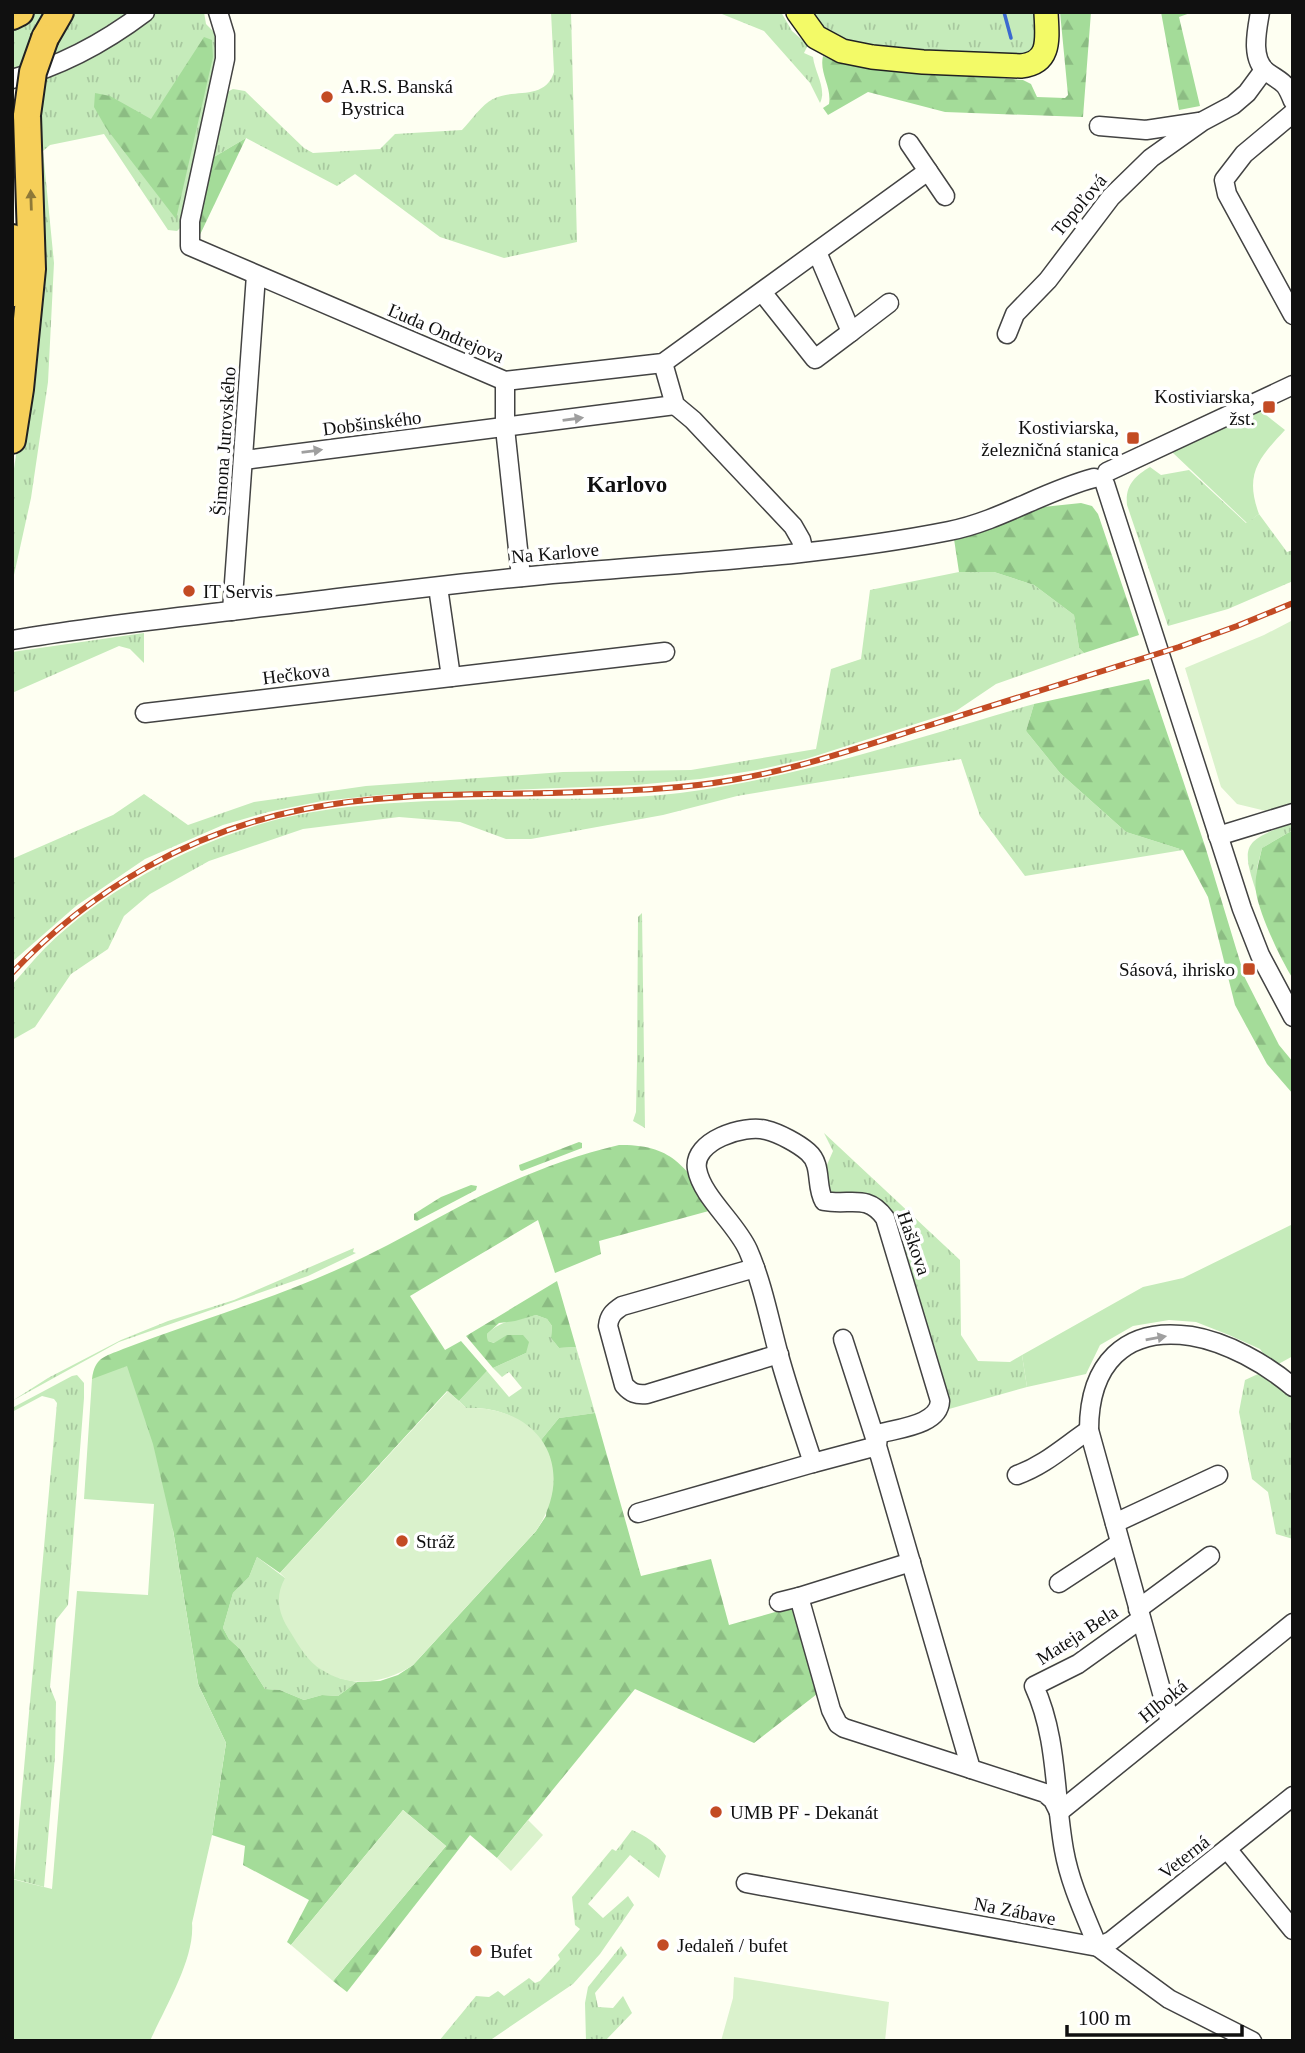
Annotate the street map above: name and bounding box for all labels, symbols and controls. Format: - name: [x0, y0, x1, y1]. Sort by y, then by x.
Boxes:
- place label: A.R.S. Banská Bystrica: [341, 76, 453, 119]
- marker: A.R.S. Banská Bystrica: [319, 89, 335, 105]
- street label: Topoľová: [1047, 170, 1111, 240]
- one-way arrow: [25, 189, 36, 211]
- street label: Ľuda Ondrejova: [385, 299, 508, 367]
- street label: Šimona Jurovského: [208, 366, 240, 516]
- place label: Kostiviarska, žst.: [1154, 386, 1255, 429]
- marker: Kostiviarska, žst.: [1261, 399, 1277, 415]
- street label: Dobšinského: [321, 407, 423, 439]
- one-way arrow: [562, 413, 584, 424]
- place label: Kostiviarska, železničná stanica: [981, 417, 1120, 460]
- marker: Kostiviarska, železničná stanica: [1125, 430, 1141, 446]
- one-way arrow: [301, 446, 323, 457]
- district label: Karlovo: [587, 472, 667, 497]
- street label: Na Karlove: [510, 539, 600, 567]
- place label: IT Servis: [203, 581, 273, 602]
- marker: IT Servis: [181, 583, 197, 599]
- street label: Hečkova: [261, 659, 331, 689]
- place label: Sásová, ihrisko: [1119, 959, 1235, 980]
- marker: Sásová, ihrisko: [1241, 961, 1257, 977]
- street label: Haškova: [893, 1208, 935, 1278]
- one-way arrow: [1145, 1332, 1167, 1343]
- place label: Stráž: [416, 1531, 455, 1552]
- marker: Stráž: [394, 1533, 410, 1549]
- street label: Mateja Bela: [1033, 1601, 1122, 1669]
- street label: Hlboká: [1135, 1675, 1192, 1727]
- place label: UMB PF - Dekanát: [730, 1802, 879, 1823]
- marker: UMB PF - Dekanát: [708, 1804, 724, 1820]
- street label: Veterná: [1155, 1831, 1214, 1883]
- street label: Na Zábave: [972, 1893, 1058, 1929]
- place label: Jedaleň / bufet: [677, 1935, 789, 1956]
- marker: Jedaleň / bufet: [655, 1937, 671, 1953]
- place label: Bufet: [490, 1941, 533, 1962]
- marker: Bufet: [468, 1943, 484, 1959]
- scale bar: [1067, 1994, 1242, 2038]
- text: 100 m: [1078, 2006, 1131, 2030]

